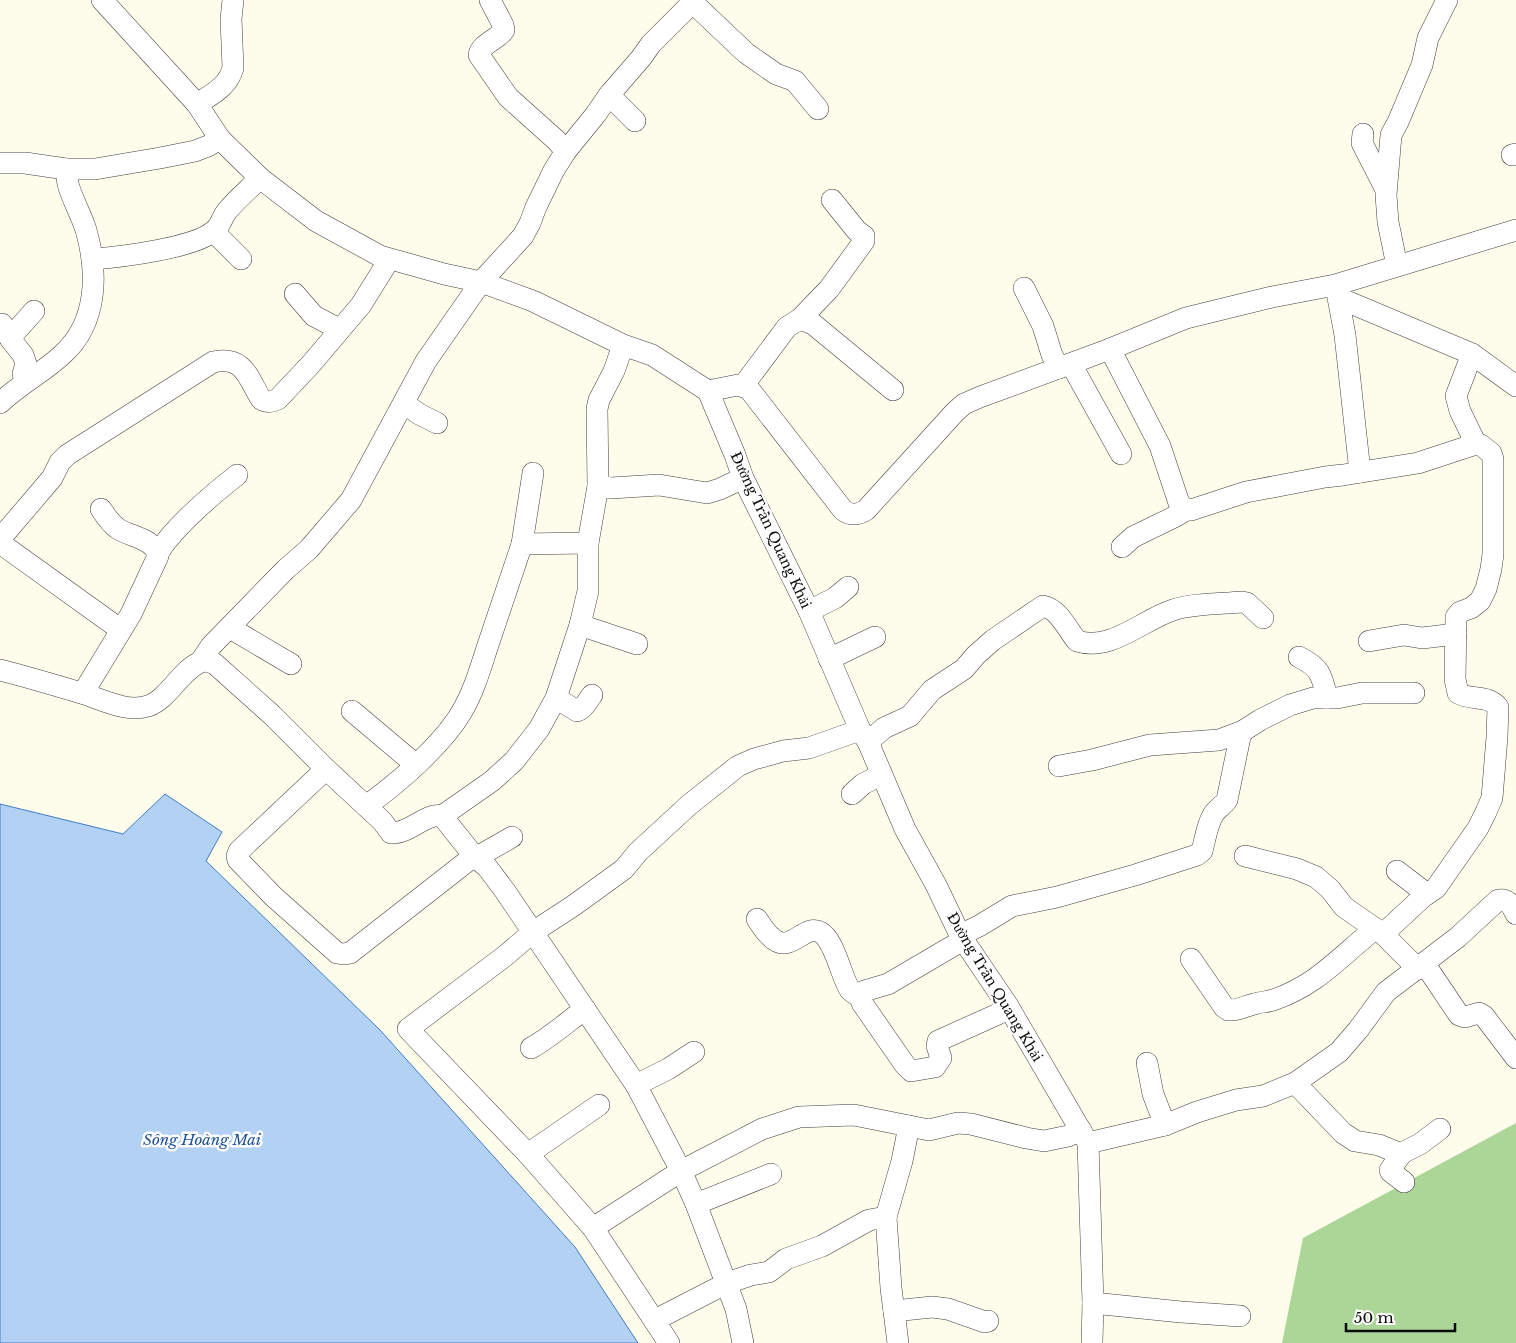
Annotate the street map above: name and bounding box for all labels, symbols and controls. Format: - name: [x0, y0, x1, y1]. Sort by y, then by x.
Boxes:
- street label: Đường Trần Quang Khải: [727, 449, 815, 611]
- street label: Đường Trần Quang Khải: [943, 909, 1047, 1065]
- water label: Sông Hoàng Mai: [143, 1130, 262, 1149]
- scale bar: [1346, 1300, 1455, 1332]
- text: 50 m: [1354, 1308, 1394, 1327]

